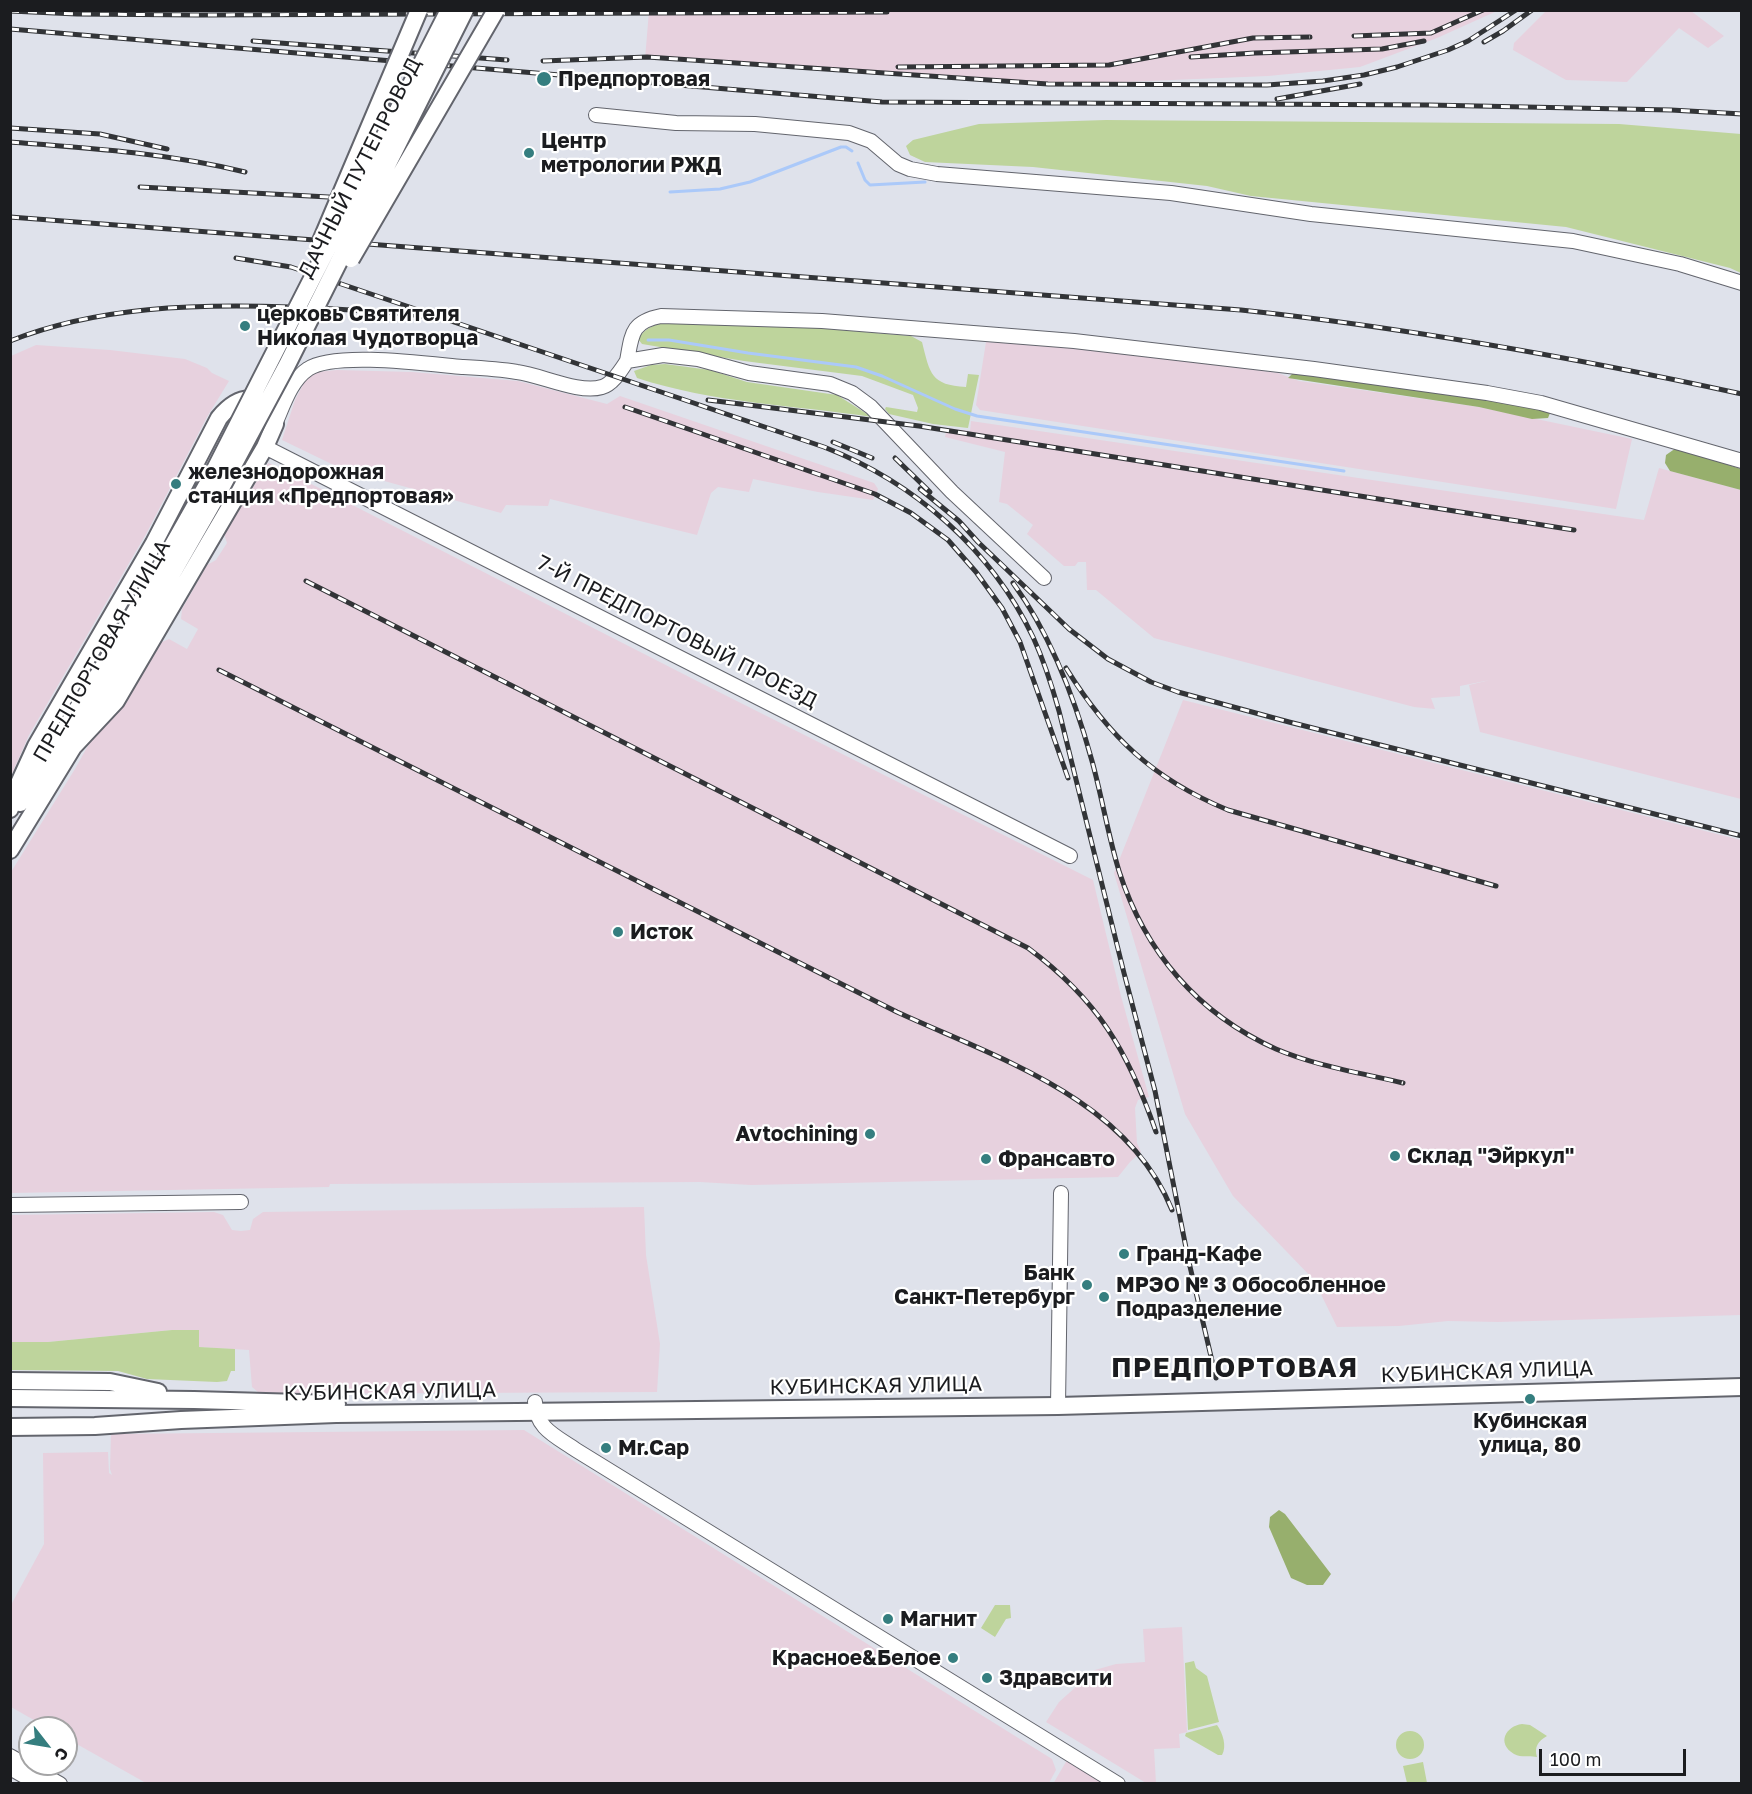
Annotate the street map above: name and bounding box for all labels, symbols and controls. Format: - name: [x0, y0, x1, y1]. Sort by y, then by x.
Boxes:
- street label: ДАЧНЫЙ ПУТЕПРОВОД: [293, 54, 427, 282]
- place label: Предпортовая: [558, 66, 710, 92]
- marker: Предпортовая: [535, 70, 553, 88]
- place label: Центр метрологии РЖД: [541, 128, 721, 178]
- marker: Центр метрологии РЖД: [522, 146, 536, 160]
- place label: церковь Святителя Николая Чудотворца: [257, 301, 478, 351]
- marker: церковь Святителя Николая Чудотворца: [238, 319, 252, 333]
- place label: железнодорожная станция «Предпортовая»: [188, 459, 453, 509]
- marker: железнодорожная станция «Предпортовая»: [169, 477, 183, 491]
- street label: ПРЕДПОРТОВАЯ УЛИЦА: [28, 535, 176, 767]
- street label: 7-Й ПРЕДПОРТОВЫЙ ПРОЕЗД: [533, 550, 821, 714]
- place label: Исток: [630, 919, 694, 945]
- marker: Исток: [611, 925, 625, 939]
- place label: Avtochining: [736, 1121, 858, 1147]
- marker: Avtochining: [863, 1127, 877, 1141]
- place label: Склад "Эйркул": [1407, 1143, 1575, 1169]
- place label: Франсавто: [998, 1146, 1115, 1172]
- marker: Склад "Эйркул": [1388, 1149, 1402, 1163]
- marker: Франсавто: [979, 1152, 993, 1166]
- place label: Гранд-Кафе: [1136, 1241, 1262, 1267]
- marker: Гранд-Кафе: [1117, 1247, 1131, 1261]
- place label: Банк Санкт-Петербург: [894, 1260, 1075, 1310]
- place label: МРЭО № 3 Обособленное Подразделение: [1116, 1272, 1386, 1322]
- marker: Банк Санкт-Петербург: [1080, 1278, 1094, 1292]
- marker: МРЭО № 3 Обособленное Подразделение: [1097, 1290, 1111, 1304]
- district label: ПРЕДПОРТОВАЯ: [1111, 1352, 1359, 1384]
- street label: КУБИНСКАЯ УЛИЦА: [1380, 1356, 1594, 1388]
- street label: КУБИНСКАЯ УЛИЦА: [770, 1372, 982, 1400]
- street label: КУБИНСКАЯ УЛИЦА: [284, 1378, 496, 1406]
- marker: Кубинская улица, 80: [1523, 1392, 1537, 1406]
- place label: Кубинская улица, 80: [1473, 1408, 1587, 1458]
- place label: Mr.Cap: [618, 1435, 689, 1461]
- marker: Mr.Cap: [599, 1441, 613, 1455]
- place label: Магнит: [900, 1606, 977, 1632]
- marker: Магнит: [881, 1612, 895, 1626]
- place label: Красное&Белое: [772, 1645, 941, 1671]
- marker: Красное&Белое: [946, 1651, 960, 1665]
- place label: Здравсити: [999, 1665, 1112, 1691]
- marker: Здравсити: [980, 1671, 994, 1685]
- north arrow: [18, 1716, 78, 1776]
- scale bar: [1542, 1737, 1689, 1775]
- text: С: [50, 1744, 73, 1764]
- text: 100 m: [1550, 1748, 1601, 1770]

